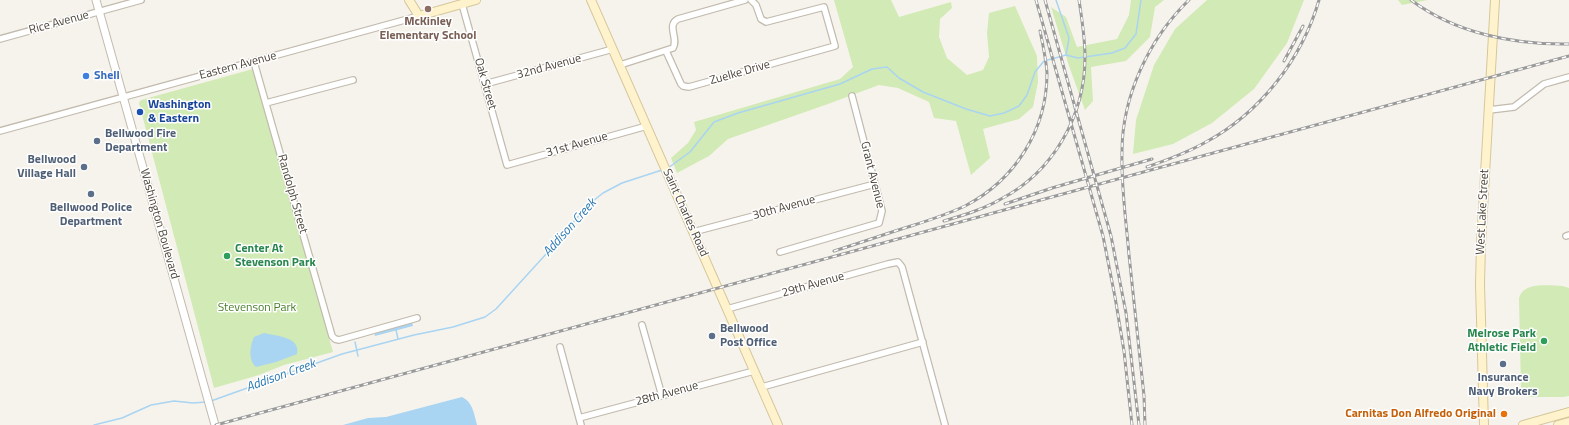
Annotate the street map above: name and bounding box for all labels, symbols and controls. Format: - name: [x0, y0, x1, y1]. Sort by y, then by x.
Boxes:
- marker: McKinley Elementary School: [423, 4, 433, 14]
- street label: Rice Avenue: [27, 8, 91, 38]
- place label: McKinley Elementary School: [380, 15, 476, 43]
- street label: Eastern Avenue: [198, 49, 278, 83]
- street label: 32nd Avenue: [515, 51, 583, 83]
- street label: Oak Street: [471, 56, 499, 112]
- street label: Zuelke Drive: [708, 58, 772, 88]
- place label: Shell: [94, 69, 120, 83]
- marker: Shell: [81, 71, 91, 81]
- place label: Washington & Eastern: [148, 98, 211, 126]
- marker: Washington & Eastern: [135, 107, 145, 117]
- place label: Bellwood Fire Department: [105, 127, 176, 155]
- street label: 31st Avenue: [545, 129, 609, 161]
- marker: Bellwood Fire Department: [92, 136, 102, 146]
- street label: Grant Avenue: [857, 140, 887, 210]
- place label: Bellwood Village Hall: [17, 153, 76, 181]
- street label: Randolph Street: [274, 153, 310, 235]
- marker: Bellwood Village Hall: [79, 162, 89, 172]
- street label: Washington Boulevard: [136, 167, 182, 281]
- street label: Saint Charles Road: [659, 167, 711, 259]
- street label: West Lake Street: [1474, 169, 1492, 255]
- marker: Bellwood Police Department: [86, 189, 96, 199]
- street label: 30th Avenue: [751, 193, 817, 223]
- water label: Addison Creek: [540, 196, 600, 260]
- place label: Bellwood Police Department: [50, 201, 132, 229]
- place label: Center At Stevenson Park: [235, 242, 316, 270]
- marker: Center At Stevenson Park: [222, 251, 232, 261]
- street label: 29th Avenue: [780, 269, 846, 301]
- park label: Stevenson Park: [218, 301, 296, 315]
- place label: Bellwood Post Office: [720, 322, 777, 350]
- place label: Melrose Park Athletic Field: [1467, 327, 1536, 355]
- marker: Bellwood Post Office: [707, 331, 717, 341]
- marker: Melrose Park Athletic Field: [1539, 336, 1549, 346]
- water label: Addison Creek: [244, 356, 318, 396]
- marker: Insurance Navy Brokers: [1498, 359, 1508, 369]
- place label: Insurance Navy Brokers: [1468, 371, 1538, 399]
- street label: 28th Avenue: [634, 379, 700, 409]
- place label: Carnitas Don Alfredo Original: [1345, 407, 1496, 421]
- marker: Carnitas Don Alfredo Original: [1499, 409, 1509, 419]

